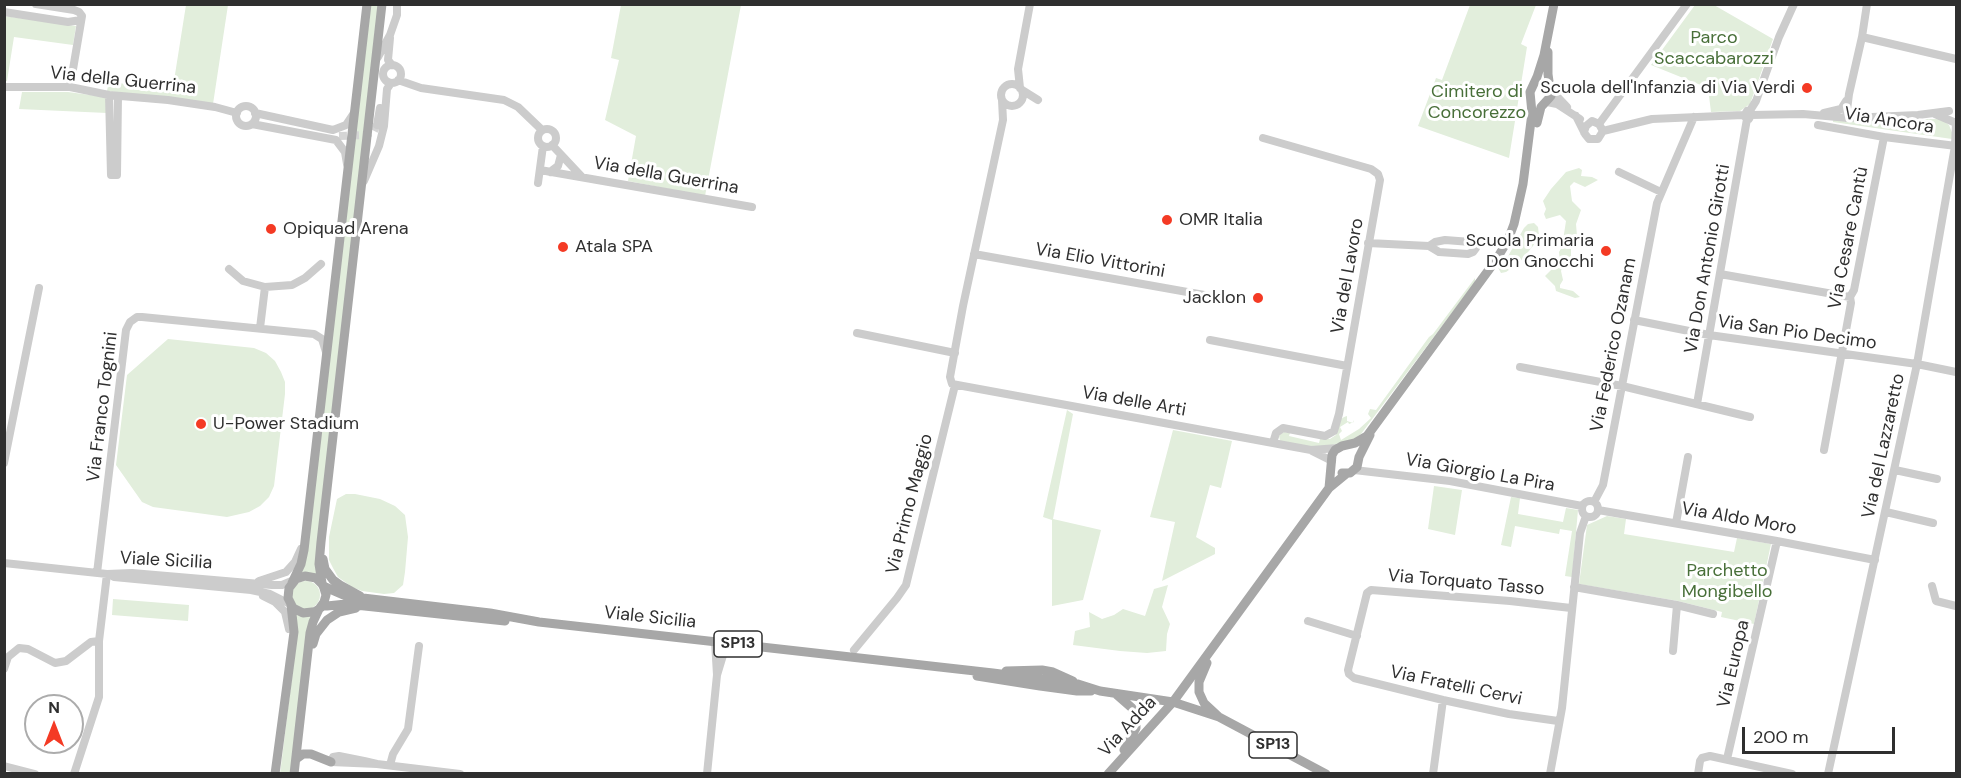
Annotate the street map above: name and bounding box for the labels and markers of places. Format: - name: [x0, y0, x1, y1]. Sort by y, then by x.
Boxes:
- place label: Scuola dell'Infanzia di Via Verdi: [1540, 77, 1795, 99]
- marker: Scuola dell'Infanzia di Via Verdi: [1800, 81, 1814, 95]
- place label: OMR Italia: [1179, 209, 1263, 231]
- marker: OMR Italia: [1160, 213, 1174, 227]
- place label: Opiquad Arena: [283, 218, 409, 240]
- marker: Opiquad Arena: [264, 222, 278, 236]
- place label: Scuola Primaria Don Gnocchi: [1466, 230, 1594, 272]
- place label: Atala SPA: [575, 236, 653, 258]
- marker: Atala SPA: [556, 240, 570, 254]
- marker: Scuola Primaria Don Gnocchi: [1599, 244, 1613, 258]
- place label: Jacklon: [1183, 287, 1246, 309]
- marker: Jacklon: [1251, 291, 1265, 305]
- place label: U-Power Stadium: [213, 413, 359, 435]
- marker: U-Power Stadium: [194, 417, 208, 431]

